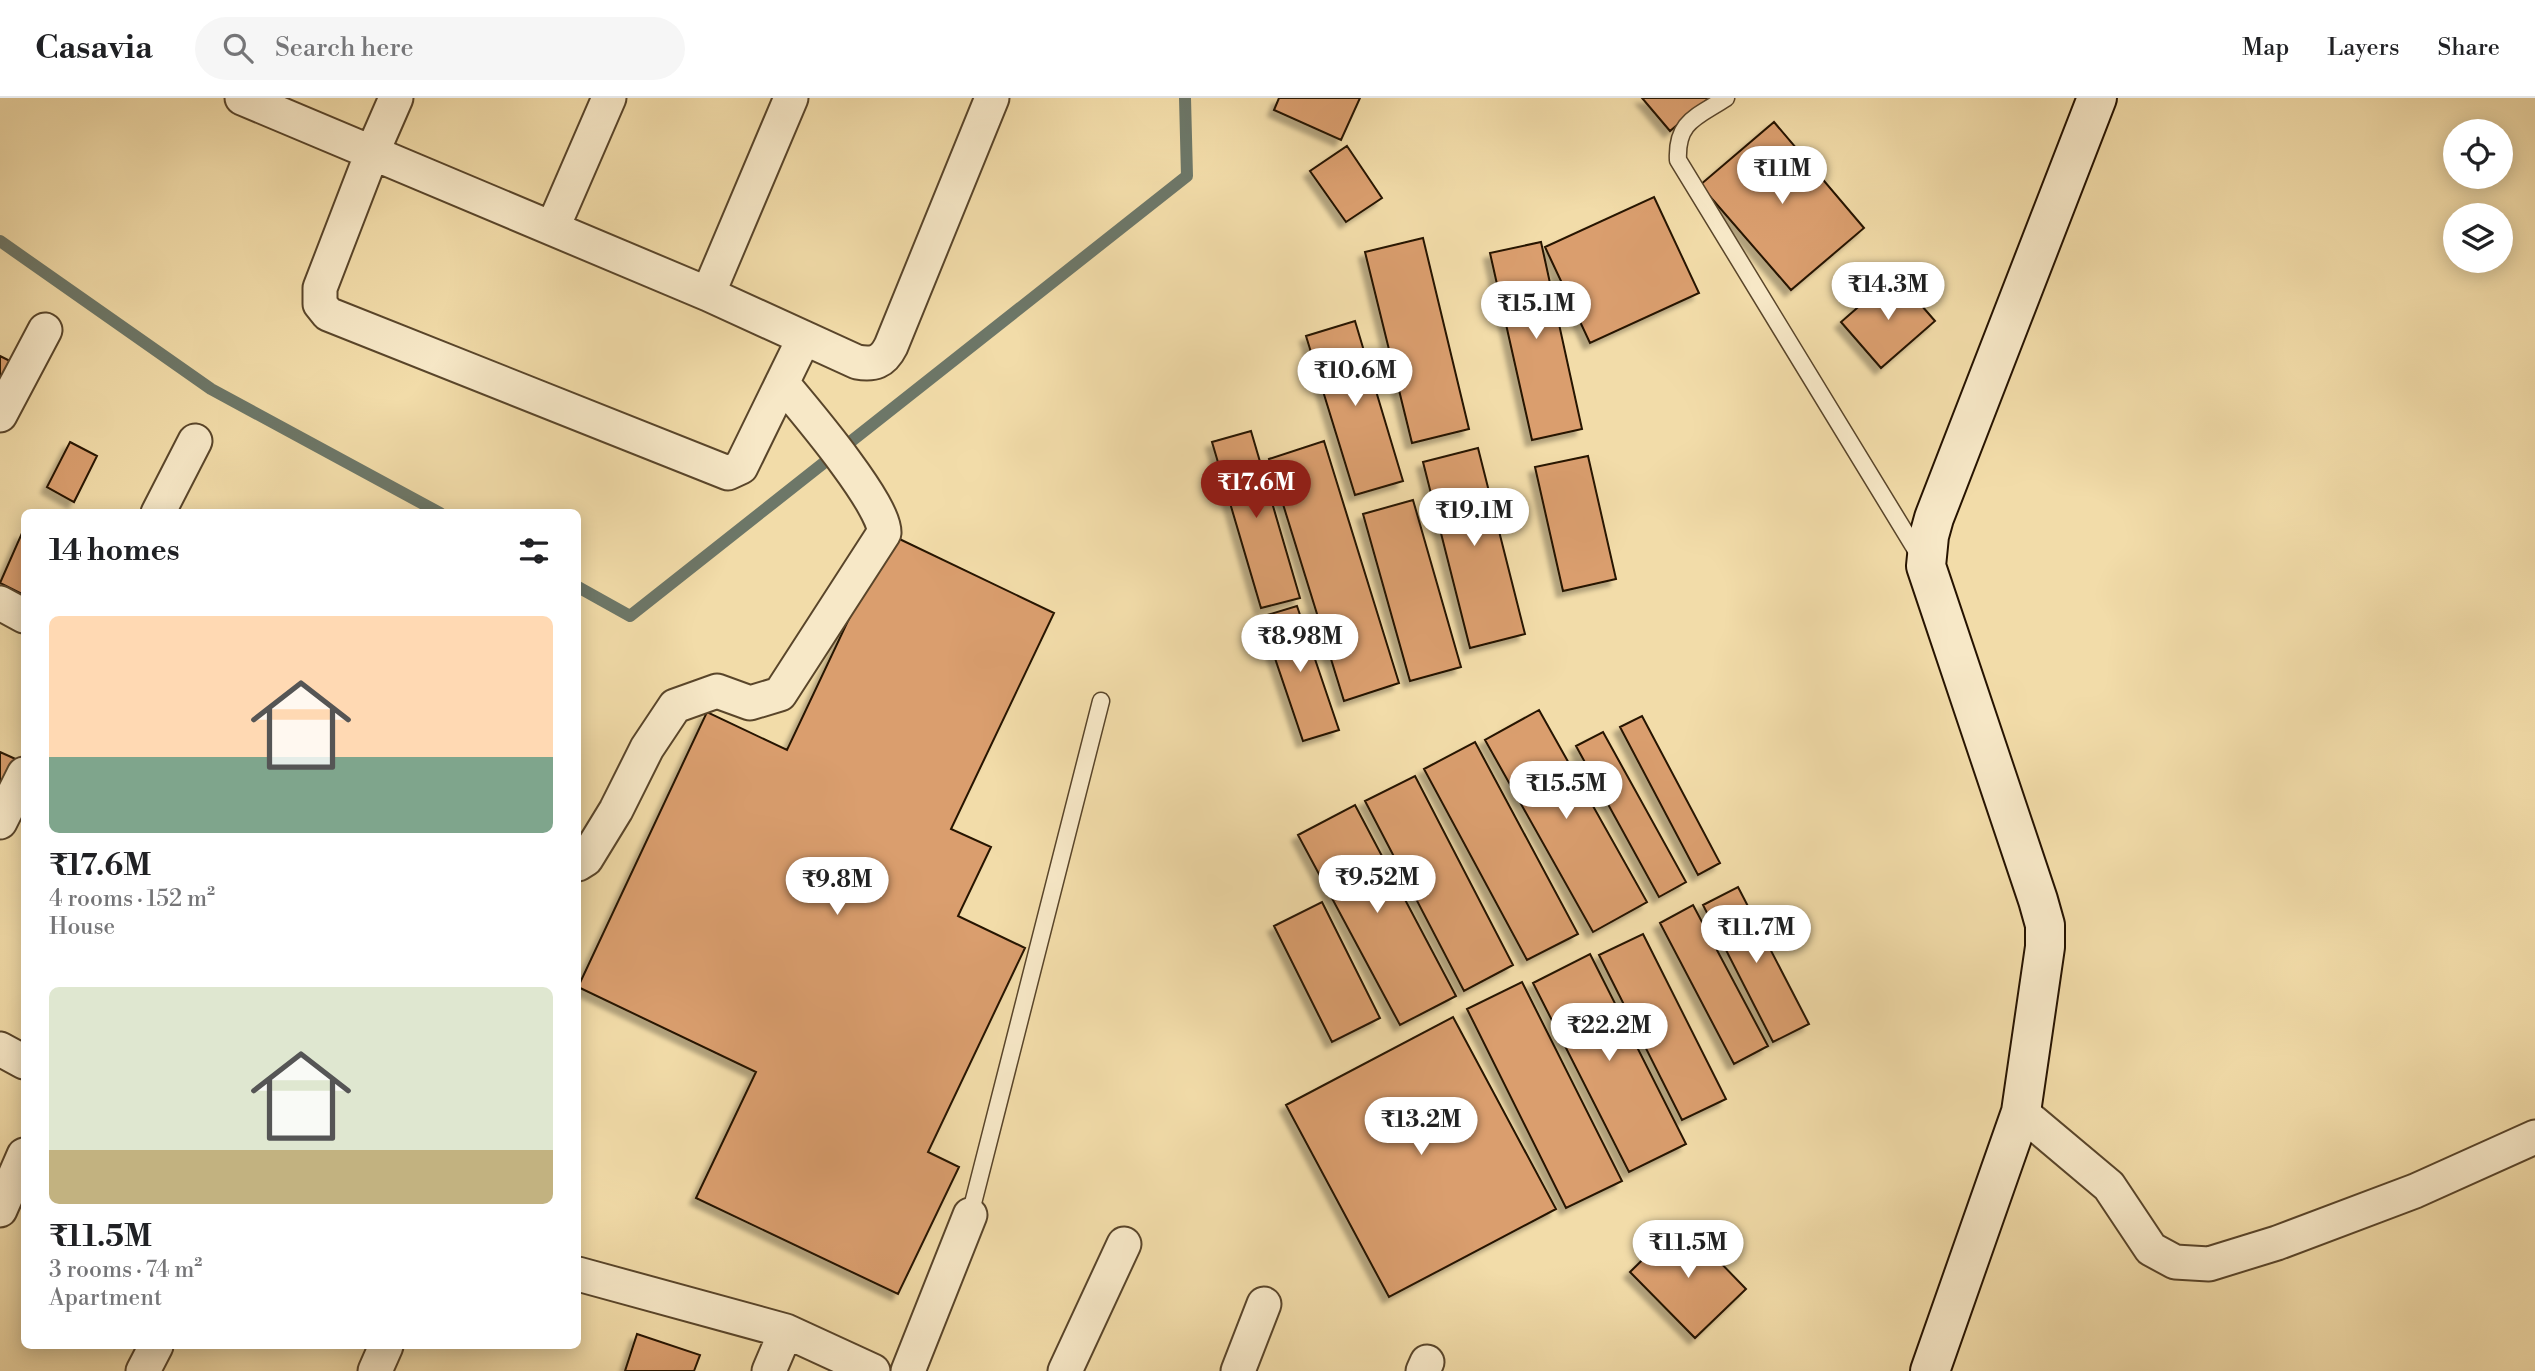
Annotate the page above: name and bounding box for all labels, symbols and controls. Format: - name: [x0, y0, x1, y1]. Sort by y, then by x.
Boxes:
- search box: [195, 17, 685, 80]
- text: Casavia: [35, 28, 153, 69]
- icon: search: [219, 29, 257, 67]
- text: Search here: [275, 32, 414, 64]
- text: Map: [2242, 33, 2289, 63]
- text: Layers: [2327, 33, 2399, 63]
- text: Share: [2437, 33, 2500, 63]
- map controls: [2443, 119, 2513, 273]
- button: locate: [2443, 119, 2513, 189]
- pin: ₹11M: [1741, 146, 1823, 206]
- text: ₹11M: [1753, 155, 1811, 183]
- button: layers: [2443, 203, 2513, 273]
- pin: ₹14.3M: [1831, 262, 1945, 322]
- text: ₹14.3M: [1848, 271, 1928, 299]
- pin: ₹15.1M: [1479, 282, 1593, 341]
- text: ₹15.1M: [1497, 290, 1575, 318]
- pin: ₹10.6M: [1298, 348, 1412, 408]
- text: ₹10.6M: [1313, 357, 1397, 385]
- pin: ₹17.6M: [1199, 460, 1313, 520]
- text: ₹17.6M: [1217, 469, 1295, 497]
- pin: ₹19.1M: [1417, 489, 1531, 548]
- text: ₹19.1M: [1435, 497, 1513, 525]
- text: 14 homes: [49, 532, 180, 570]
- icon: filters: [515, 532, 553, 570]
- pin: ₹8.98M: [1243, 614, 1357, 674]
- text: ₹8.98M: [1257, 623, 1343, 651]
- icon: home: [238, 662, 364, 788]
- pin: ₹15.5M: [1509, 762, 1623, 821]
- text: ₹15.5M: [1525, 770, 1607, 798]
- text: ₹17.6M: [49, 847, 151, 885]
- pin: ₹9.52M: [1320, 856, 1434, 915]
- pin: ₹9.8M: [788, 858, 886, 917]
- text: ₹9.52M: [1335, 864, 1419, 892]
- text: ₹9.8M: [802, 866, 872, 894]
- text: 4 rooms · 152 m²: [49, 885, 215, 913]
- pin: ₹11.7M: [1699, 906, 1813, 965]
- text: House: [49, 913, 115, 941]
- text: ₹11.7M: [1717, 914, 1795, 942]
- pin: ₹22.2M: [1552, 1004, 1666, 1063]
- text: ₹22.2M: [1567, 1012, 1651, 1040]
- icon: home: [238, 1033, 364, 1159]
- pin: ₹13.2M: [1364, 1098, 1478, 1157]
- text: ₹13.2M: [1381, 1106, 1461, 1134]
- text: ₹11.5M: [49, 1218, 152, 1256]
- pin: ₹11.5M: [1631, 1220, 1745, 1280]
- text: ₹11.5M: [1649, 1229, 1727, 1257]
- text: 3 rooms · 74 m²: [49, 1256, 202, 1284]
- text: Apartment: [49, 1284, 162, 1312]

